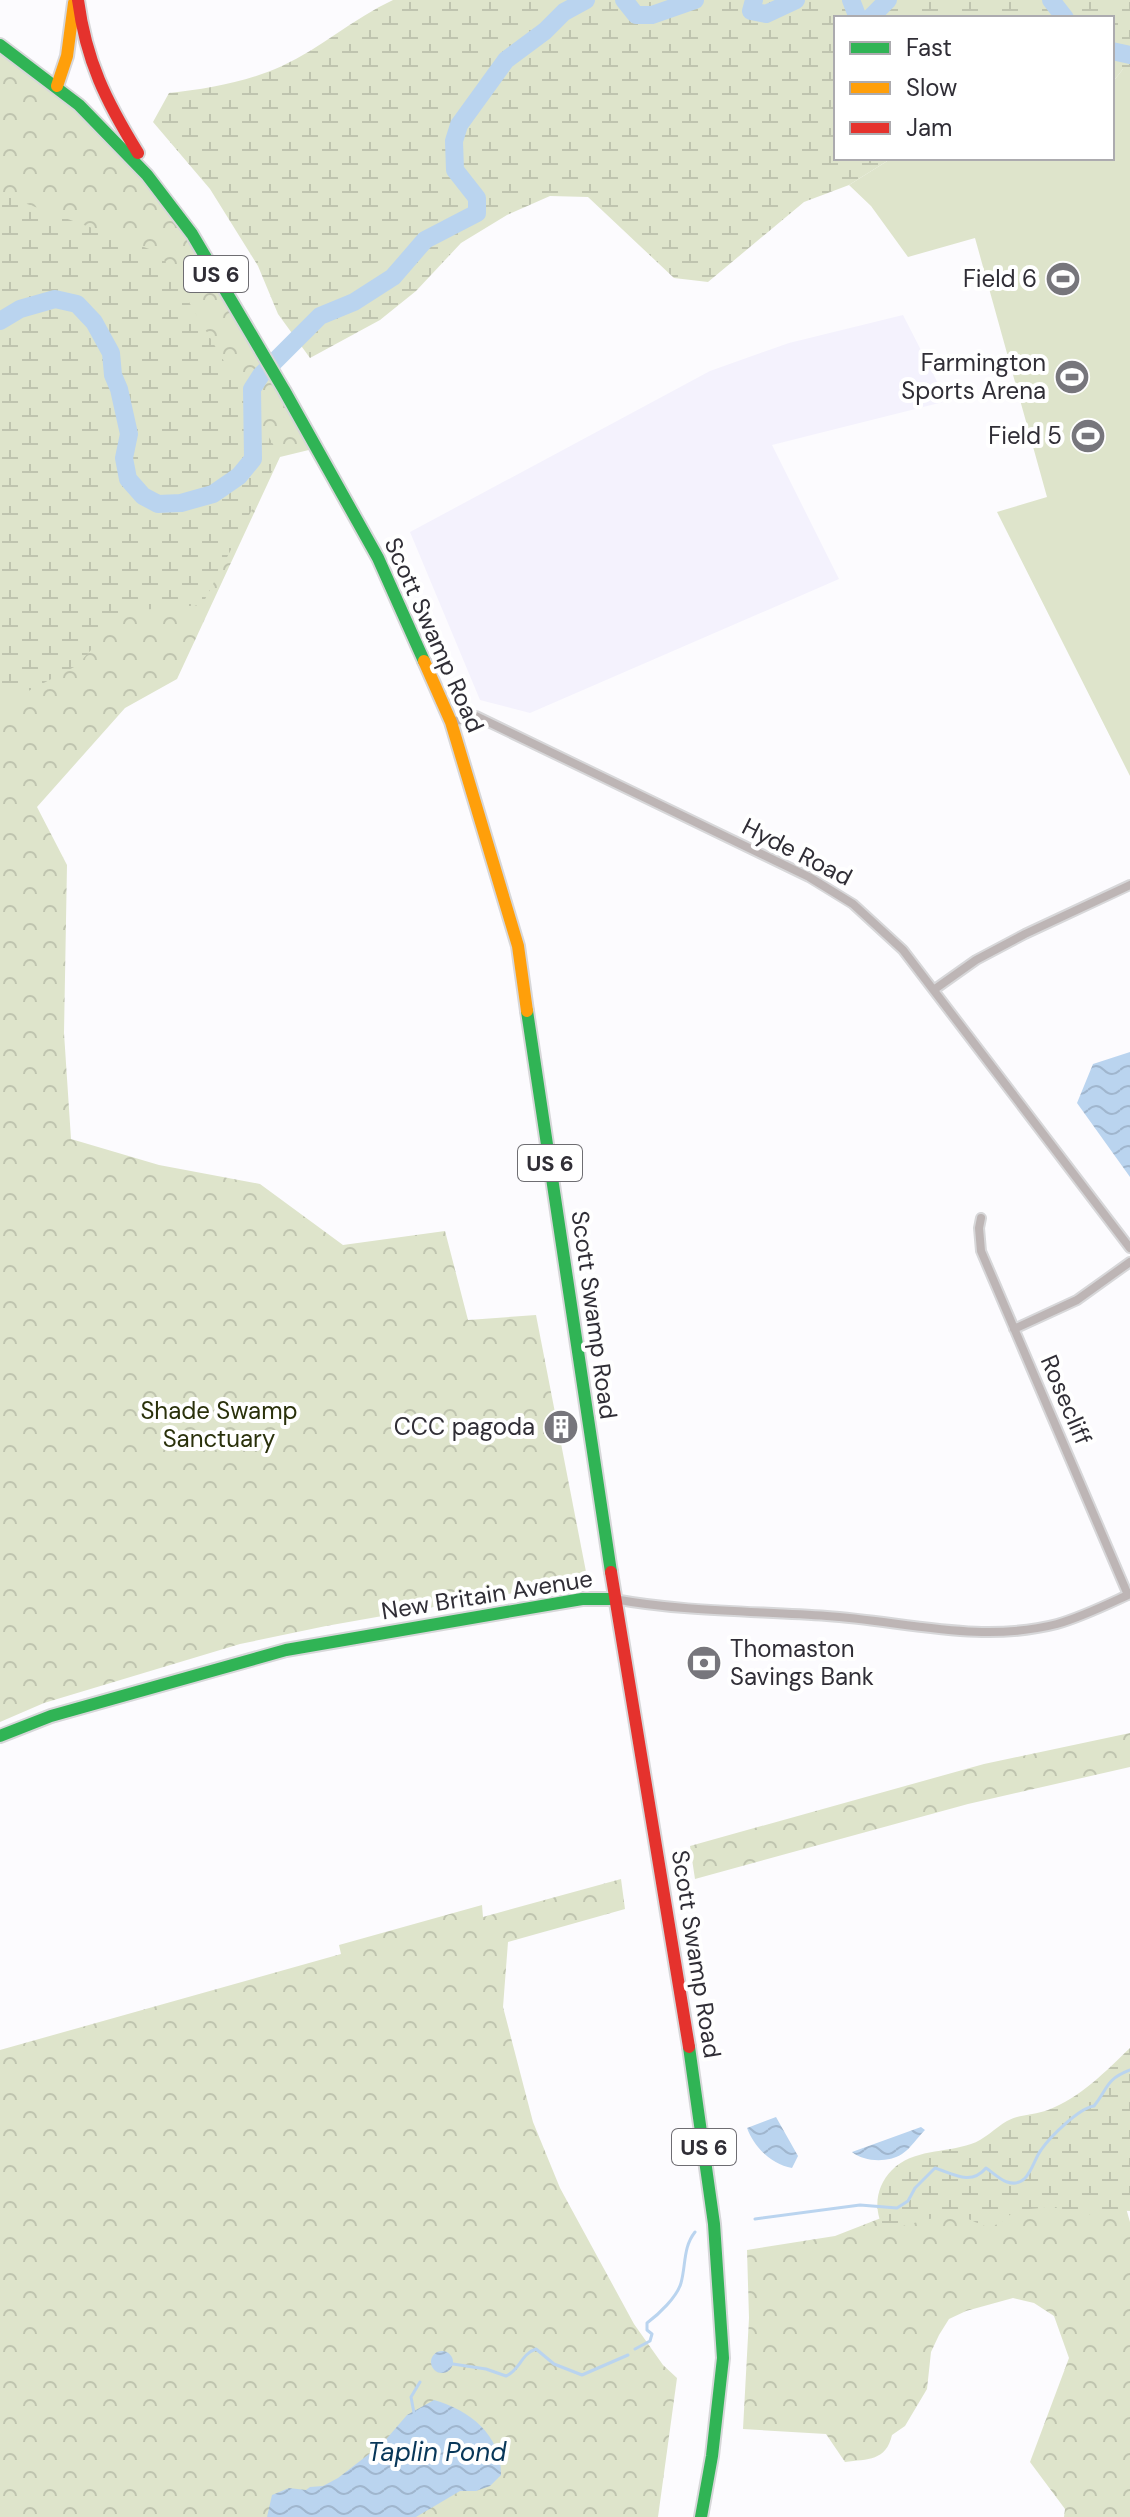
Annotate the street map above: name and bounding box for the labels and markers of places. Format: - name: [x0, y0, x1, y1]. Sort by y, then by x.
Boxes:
- sports icon: Field 6: [1044, 260, 1082, 298]
- place label: Field 6: [963, 263, 1037, 294]
- place label: Farmington Sports Arena: [901, 347, 1046, 406]
- sports icon: Farmington Sports Arena: [1053, 358, 1091, 396]
- sports icon: Field 5: [1069, 417, 1107, 455]
- place label: Field 5: [988, 420, 1062, 451]
- building icon: CCC pagoda: [542, 1408, 580, 1446]
- place label: CCC pagoda: [394, 1411, 535, 1442]
- place label: Thomaston Savings Bank: [730, 1633, 874, 1692]
- bank icon: Thomaston Savings Bank: [685, 1644, 723, 1682]

